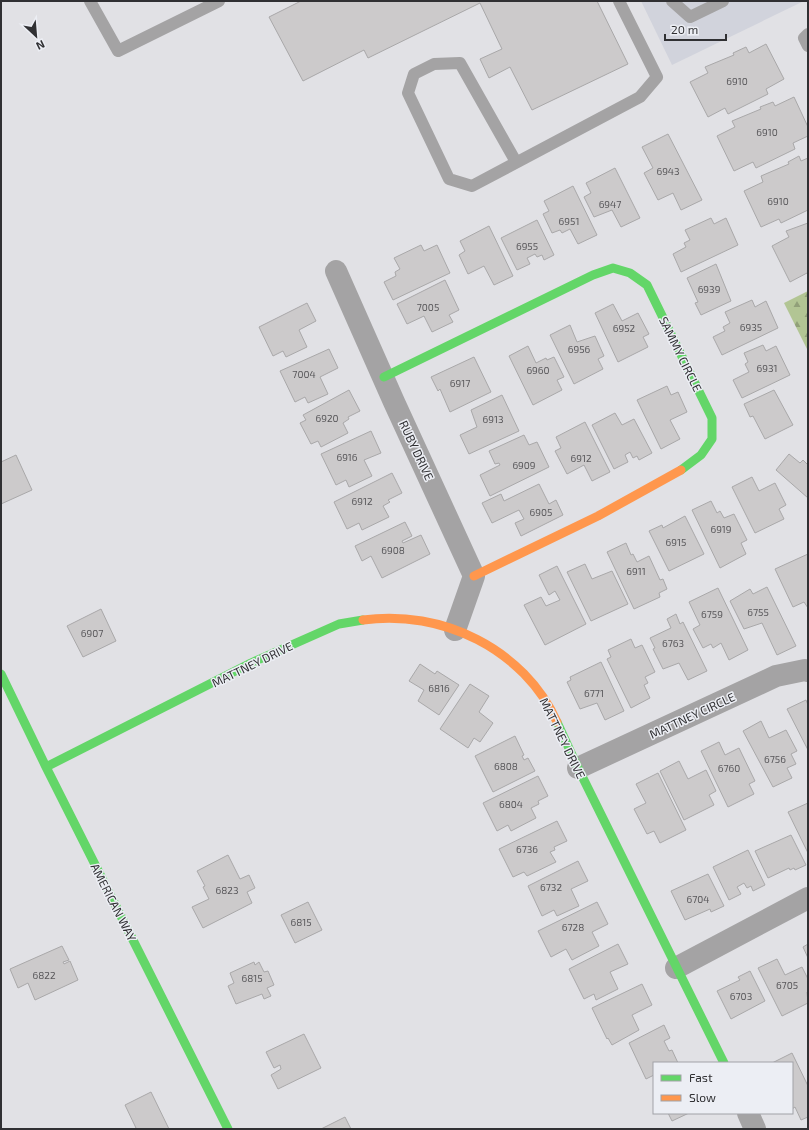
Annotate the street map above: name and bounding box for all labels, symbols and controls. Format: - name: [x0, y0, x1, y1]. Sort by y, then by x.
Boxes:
- north arrow: [16, 16, 56, 56]
- scale bar: [665, 16, 726, 42]
- text: 20 m: [671, 22, 698, 36]
- text: N: [34, 38, 47, 53]
- house number: 6910: [726, 75, 748, 87]
- house number: 6910: [756, 126, 778, 138]
- house number: 6943: [656, 165, 680, 177]
- house number: 6910: [767, 195, 789, 207]
- house number: 6947: [599, 198, 621, 210]
- house number: 6951: [559, 215, 579, 227]
- house number: 6955: [516, 240, 538, 252]
- house number: 6939: [698, 283, 721, 295]
- house number: 7005: [417, 301, 439, 313]
- street label: SAMMY CIRCLE: [657, 314, 705, 394]
- house number: 6935: [740, 321, 762, 333]
- house number: 6952: [613, 322, 636, 334]
- house number: 6956: [568, 343, 591, 355]
- house number: 6931: [757, 362, 777, 374]
- house number: 6960: [526, 364, 550, 376]
- house number: 7004: [292, 368, 316, 380]
- house number: 6917: [450, 377, 470, 389]
- house number: 6920: [315, 412, 339, 424]
- house number: 6913: [483, 413, 503, 425]
- street label: RUBY DRIVE: [397, 418, 437, 482]
- house number: 6916: [336, 451, 358, 463]
- house number: 6912: [570, 452, 592, 464]
- house number: 6909: [512, 459, 536, 471]
- house number: 6912: [351, 495, 373, 507]
- house number: 6905: [530, 506, 552, 518]
- house number: 6919: [710, 523, 732, 535]
- house number: 6915: [666, 536, 686, 548]
- house number: 6908: [381, 544, 405, 556]
- house number: 6911: [626, 565, 646, 577]
- house number: 6755: [747, 606, 769, 618]
- house number: 6759: [701, 608, 723, 620]
- house number: 6907: [81, 627, 103, 639]
- house number: 6763: [662, 637, 684, 649]
- street label: MATTNEY DRIVE: [209, 638, 295, 690]
- house number: 6816: [428, 682, 450, 694]
- house number: 6771: [584, 687, 604, 699]
- street label: MATTNEY CIRCLE: [647, 689, 737, 741]
- street label: MATTNEY DRIVE: [537, 695, 589, 781]
- house number: 6756: [764, 753, 786, 765]
- house number: 6808: [494, 760, 518, 772]
- house number: 6760: [718, 762, 740, 774]
- house number: 6804: [499, 798, 523, 810]
- house number: 6736: [516, 843, 538, 855]
- street label: AMERICAN WAY: [88, 861, 140, 943]
- house number: 6732: [540, 881, 562, 893]
- house number: 6823: [216, 884, 238, 896]
- house number: 6704: [686, 893, 710, 905]
- house number: 6815: [290, 916, 312, 928]
- house number: 6728: [562, 921, 584, 933]
- house number: 6822: [32, 969, 56, 981]
- house number: 6815: [241, 972, 263, 984]
- house number: 6705: [776, 979, 798, 991]
- house number: 6703: [730, 990, 752, 1002]
- legend: [653, 1062, 793, 1114]
- text: Fast: [689, 1070, 713, 1084]
- text: Slow: [689, 1090, 716, 1104]

